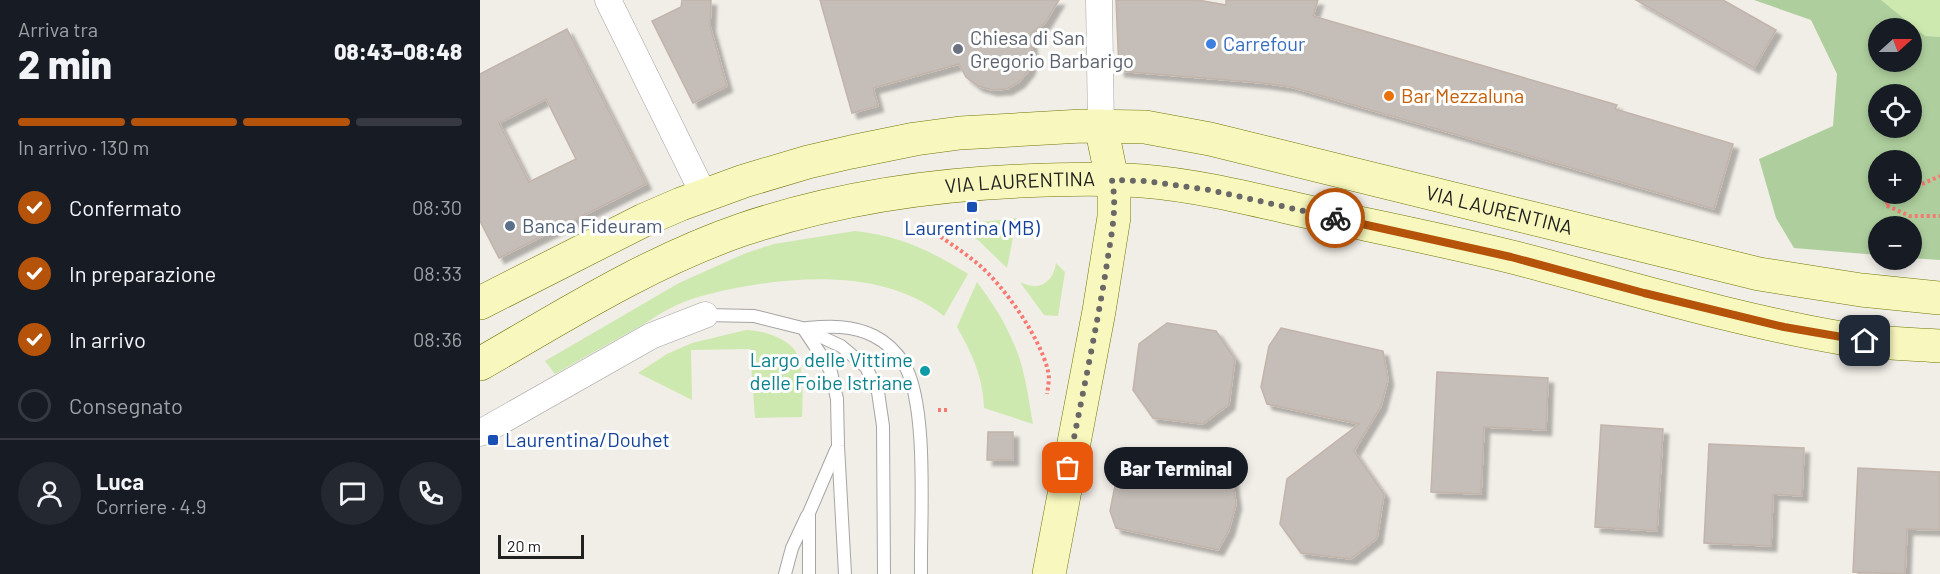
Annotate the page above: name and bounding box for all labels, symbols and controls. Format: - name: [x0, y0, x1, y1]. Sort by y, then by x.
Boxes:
- text: Arriva tra: [18, 17, 98, 41]
- north arrow: [1868, 18, 1922, 72]
- map controls: [1868, 18, 1922, 270]
- place label: Chiesa di San Gregorio Barbarigo: [970, 25, 1134, 72]
- place label: Carrefour: [1223, 31, 1305, 55]
- marker: Carrefour: [1204, 37, 1218, 51]
- text: 08:43–08:48: [334, 38, 462, 64]
- text: 2 min: [18, 40, 112, 87]
- marker: Chiesa di San Gregorio Barbarigo: [951, 42, 965, 56]
- place label: Bar Mezzaluna: [1401, 83, 1524, 107]
- button: locate: [1868, 84, 1922, 138]
- marker: Bar Mezzaluna: [1382, 89, 1396, 103]
- text: In arrivo · 130 m: [18, 135, 149, 159]
- button: +: [1868, 150, 1922, 204]
- street label: VIA LAURENTINA: [944, 166, 1095, 197]
- street label: VIA LAURENTINA: [1424, 180, 1575, 239]
- courier: [1305, 188, 1365, 248]
- icon: check: [18, 191, 51, 224]
- text: Confermato: [69, 194, 182, 220]
- text: 08:30: [412, 195, 462, 219]
- marker: Laurentina (MB): [965, 200, 979, 214]
- icon: bike: [1319, 202, 1352, 235]
- place label: Banca Fideuram: [522, 213, 663, 237]
- place label: Laurentina (MB): [904, 215, 1041, 239]
- button: −: [1868, 216, 1922, 270]
- marker: Banca Fideuram: [503, 219, 517, 233]
- icon: check: [18, 257, 51, 290]
- text: In preparazione: [69, 260, 216, 286]
- text: 08:33: [413, 261, 462, 285]
- pin: [1839, 315, 1890, 366]
- icon: check: [18, 323, 51, 356]
- icon: home: [1848, 324, 1881, 357]
- text: In arrivo: [69, 326, 146, 352]
- text: 08:36: [413, 327, 462, 351]
- place label: Largo delle Vittime delle Foibe Istriane: [750, 347, 913, 394]
- marker: Largo delle Vittime delle Foibe Istriane: [918, 364, 932, 378]
- text: Consegnato: [69, 392, 183, 418]
- place label: Laurentina/Douhet: [505, 427, 670, 451]
- marker: Laurentina/Douhet: [486, 433, 500, 447]
- pin: [1042, 442, 1093, 493]
- callout: Bar Terminal: [1104, 447, 1248, 489]
- icon: bag: [1051, 451, 1084, 484]
- text: Bar Terminal: [1120, 456, 1232, 480]
- button: person: [18, 462, 81, 525]
- button: chat: [321, 462, 384, 525]
- button: phone: [399, 462, 462, 525]
- text: Luca: [96, 468, 144, 494]
- text: Corriere · 4.9: [96, 494, 206, 518]
- scale bar: [498, 532, 584, 560]
- text: 20 m: [507, 536, 541, 555]

